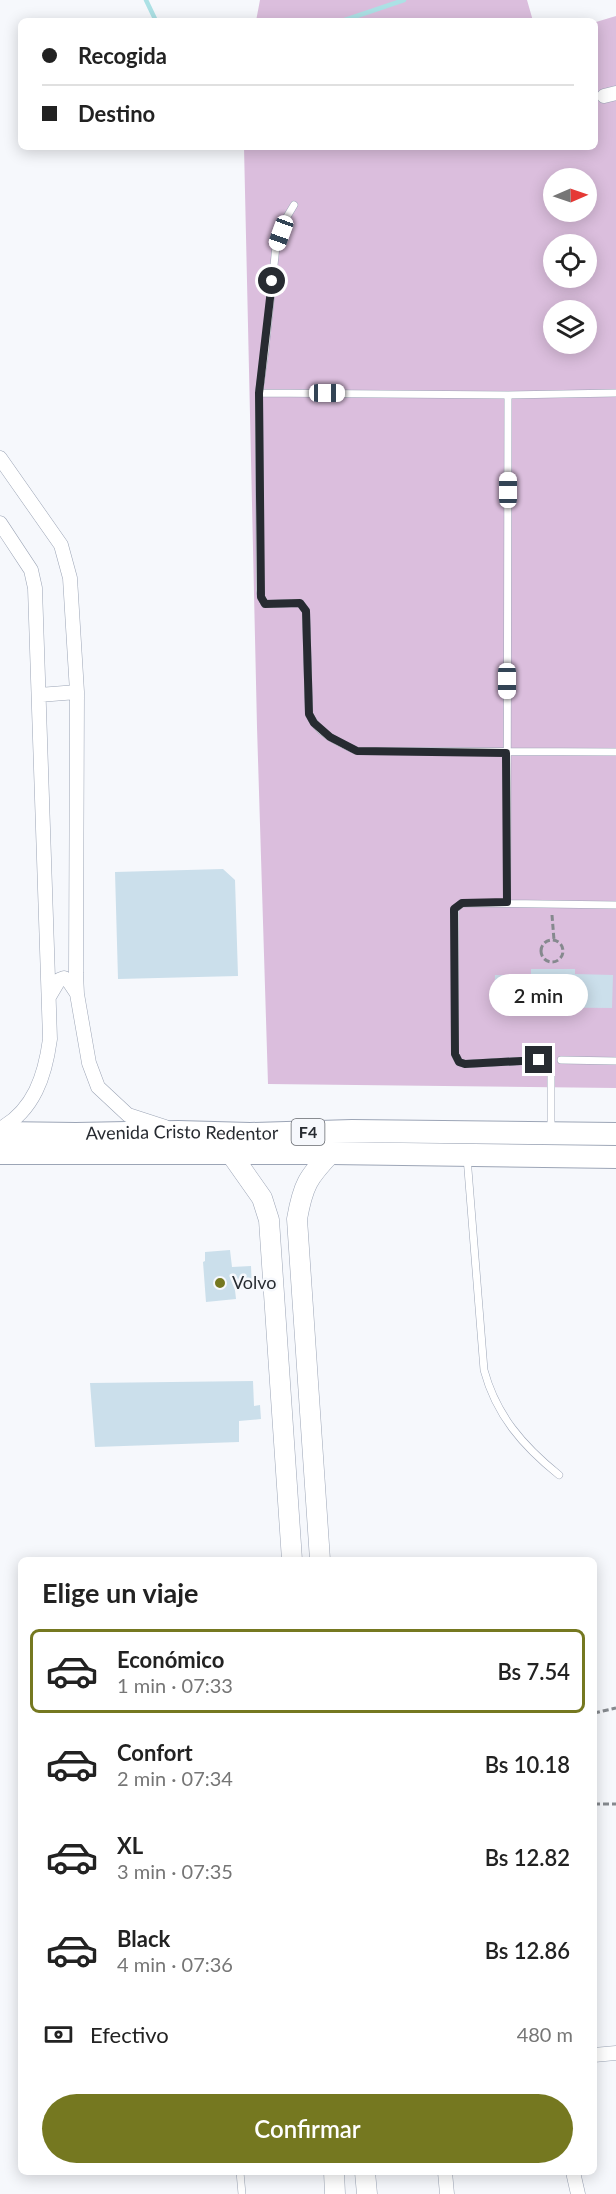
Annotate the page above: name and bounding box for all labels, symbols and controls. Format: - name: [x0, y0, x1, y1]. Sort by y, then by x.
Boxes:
- text: Recogida: [78, 42, 167, 69]
- text: Destino: [78, 100, 155, 127]
- north arrow: [543, 168, 597, 222]
- map controls: [543, 168, 597, 354]
- car: [266, 213, 296, 253]
- button: locate: [543, 234, 597, 288]
- route start: [258, 267, 285, 294]
- button: layers: [543, 300, 597, 354]
- car: [309, 384, 345, 402]
- car: [499, 472, 517, 508]
- car: [498, 663, 516, 699]
- callout: 2 min: [490, 973, 588, 1015]
- text: 2 min: [514, 983, 563, 1007]
- route end: [525, 1046, 552, 1073]
- road number: F4: [292, 1119, 324, 1145]
- street label: Avenida Cristo Redentor: [85, 1120, 279, 1144]
- place label: Volvo: [232, 1271, 277, 1293]
- marker: Volvo: [213, 1276, 227, 1290]
- text: Elige un viaje: [42, 1576, 199, 1609]
- icon: car: [45, 1644, 99, 1698]
- text: Económico: [117, 1646, 224, 1673]
- text: Bs 7.54: [497, 1658, 570, 1685]
- text: 1 min · 07:33: [117, 1673, 233, 1697]
- icon: car: [45, 1737, 99, 1791]
- text: Confort: [117, 1739, 193, 1766]
- text: Bs 10.18: [485, 1751, 570, 1778]
- text: 2 min · 07:34: [117, 1766, 233, 1790]
- icon: car: [45, 1830, 99, 1884]
- text: XL: [117, 1832, 143, 1859]
- text: Bs 12.82: [485, 1844, 570, 1871]
- text: 3 min · 07:35: [117, 1859, 233, 1883]
- icon: car: [45, 1923, 99, 1977]
- text: Black: [117, 1925, 170, 1952]
- text: Bs 12.86: [485, 1937, 570, 1964]
- text: 4 min · 07:36: [117, 1952, 233, 1976]
- icon: cash: [42, 2018, 75, 2051]
- text: Efectivo: [90, 2021, 169, 2048]
- text: 480 m: [517, 2022, 573, 2046]
- button: Confirmar: [42, 2094, 573, 2163]

